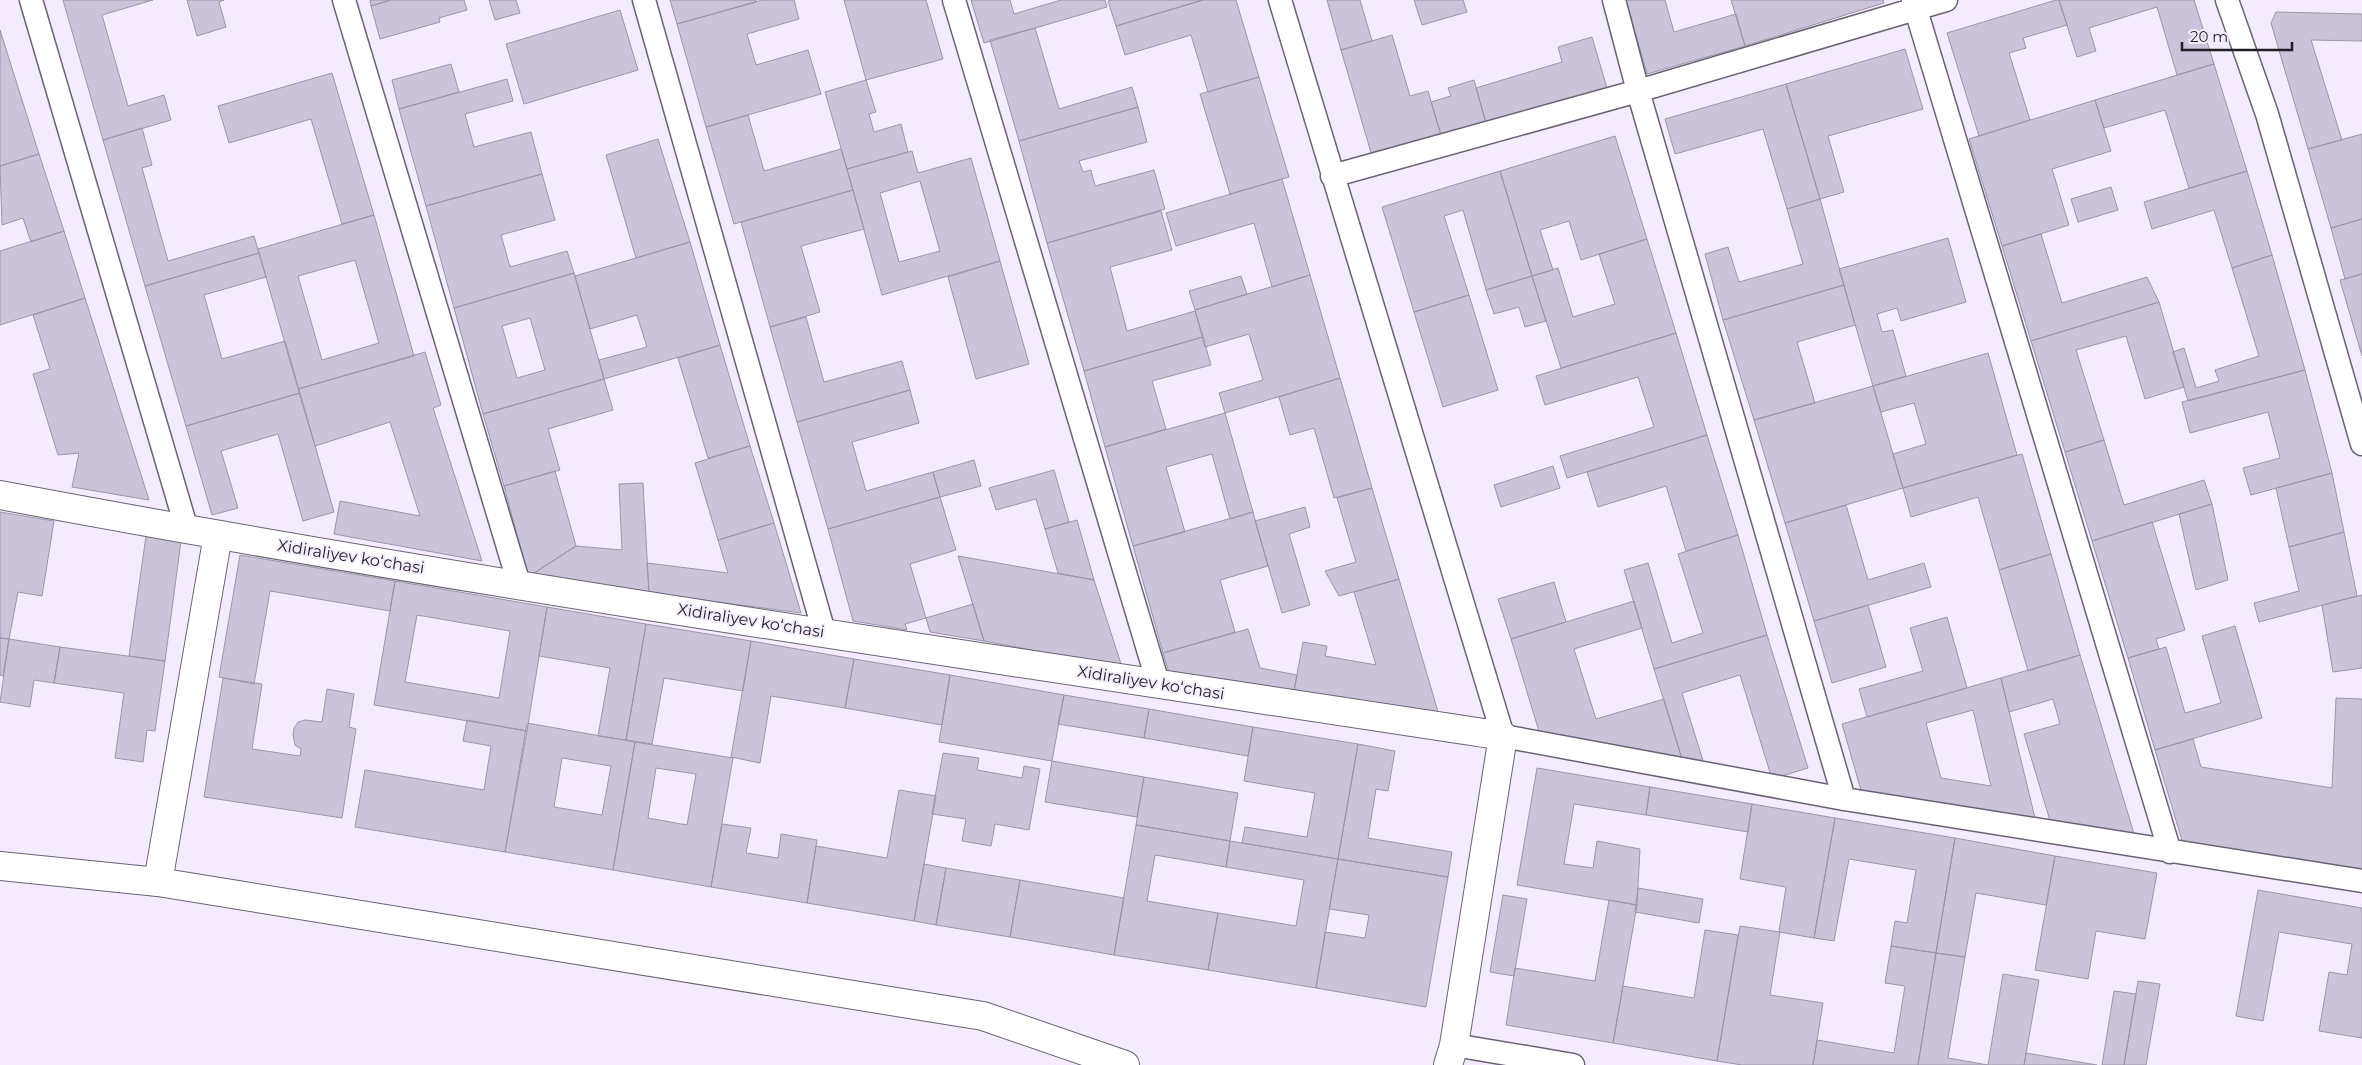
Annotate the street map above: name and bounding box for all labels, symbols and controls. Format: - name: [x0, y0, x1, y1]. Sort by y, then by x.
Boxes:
- scale bar: [2182, 20, 2292, 52]
- text: 20 m: [2190, 27, 2228, 46]
- street label: Xidiraliyev koʻchasi: [276, 535, 426, 577]
- street label: Xidiraliyev koʻchasi: [676, 599, 826, 641]
- street label: Xidiraliyev koʻchasi: [1076, 661, 1226, 703]

